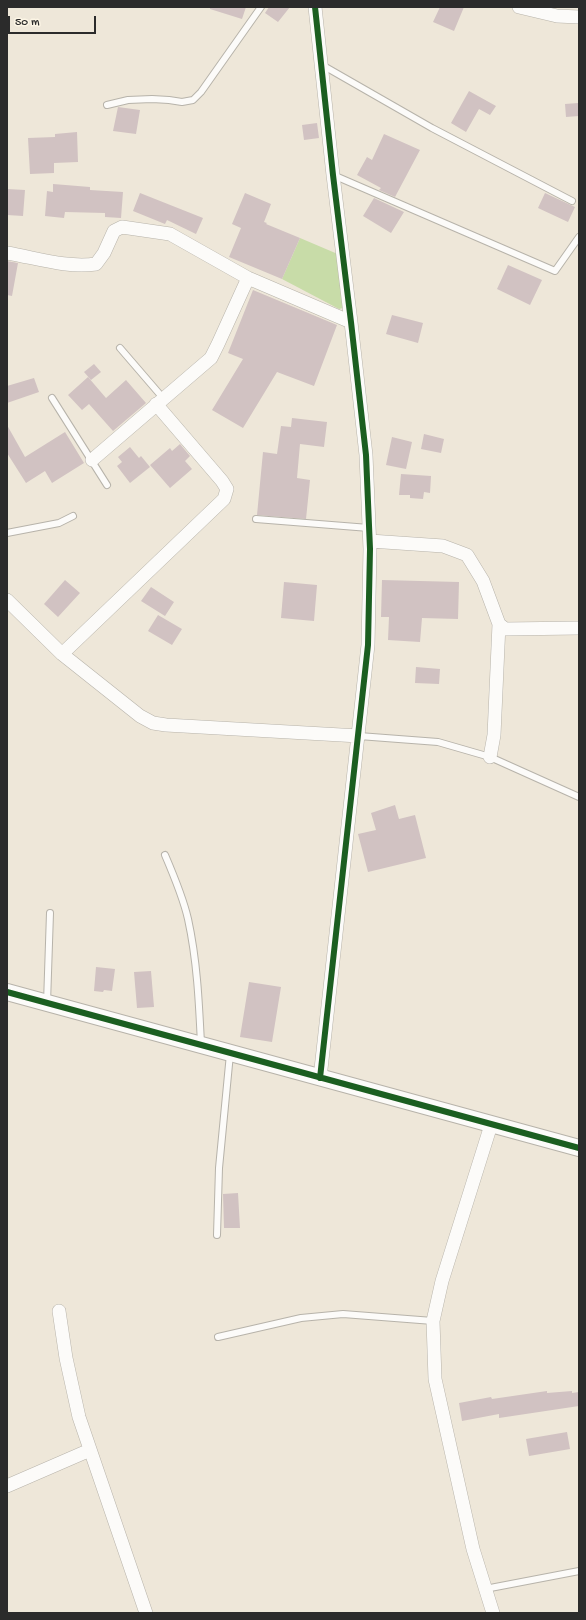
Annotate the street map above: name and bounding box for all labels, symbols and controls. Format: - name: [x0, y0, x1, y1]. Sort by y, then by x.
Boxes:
- scale bar: [10, 8, 98, 34]
- text: 50 m: [15, 16, 40, 30]

